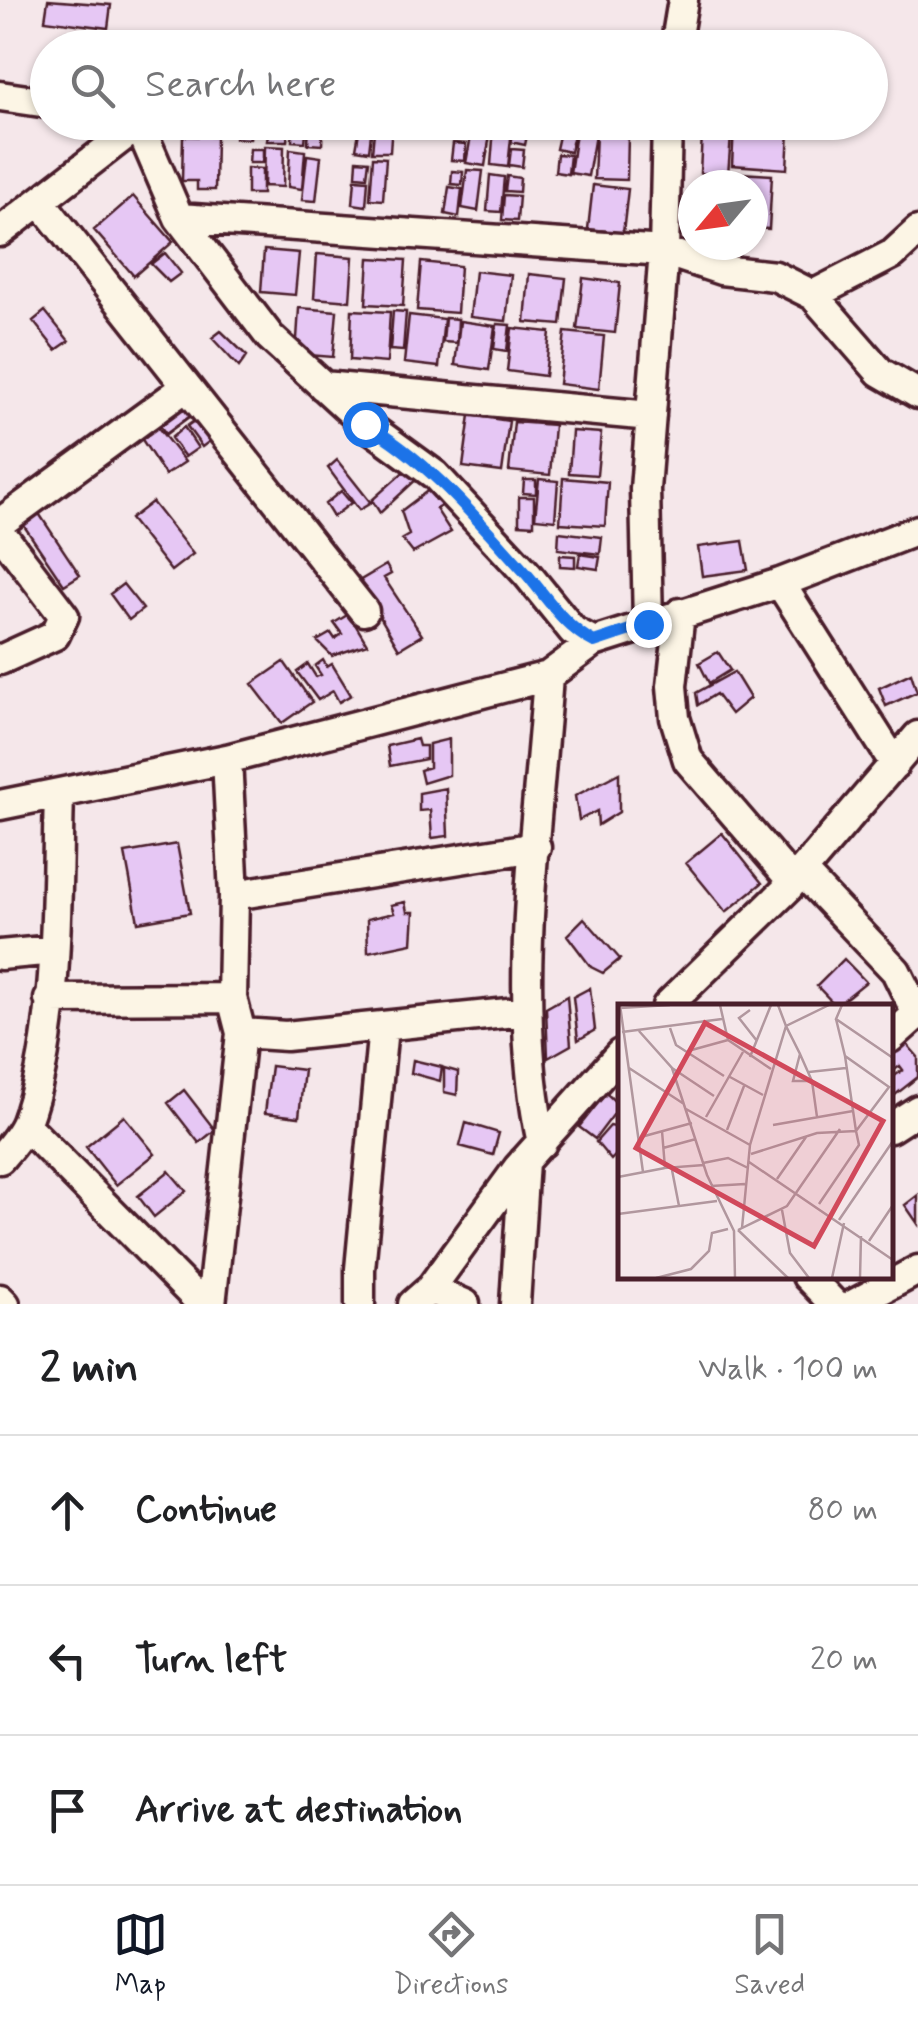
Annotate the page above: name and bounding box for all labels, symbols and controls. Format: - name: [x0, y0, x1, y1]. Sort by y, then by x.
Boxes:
- search box: [30, 30, 888, 140]
- icon: search: [65, 58, 120, 113]
- text: Search here: [145, 61, 336, 110]
- north arrow: [678, 170, 768, 260]
- route start: [343, 402, 389, 448]
- route end: [626, 602, 672, 648]
- inset map: [618, 1004, 893, 1279]
- text: 2 min: [40, 1342, 139, 1397]
- text: Walk · 100 m: [698, 1348, 878, 1390]
- icon: ahead: [40, 1483, 95, 1538]
- text: Continue: [135, 1486, 277, 1535]
- text: 80 m: [808, 1489, 878, 1531]
- icon: left: [40, 1633, 95, 1688]
- text: Turn left: [135, 1636, 287, 1685]
- text: 20 m: [810, 1639, 878, 1681]
- icon: arrive: [40, 1783, 95, 1838]
- text: Arrive at destination: [135, 1786, 462, 1835]
- tab: Map: [113, 1907, 168, 2004]
- tab: Directions: [394, 1907, 509, 2004]
- tab: Saved: [734, 1907, 805, 2004]

